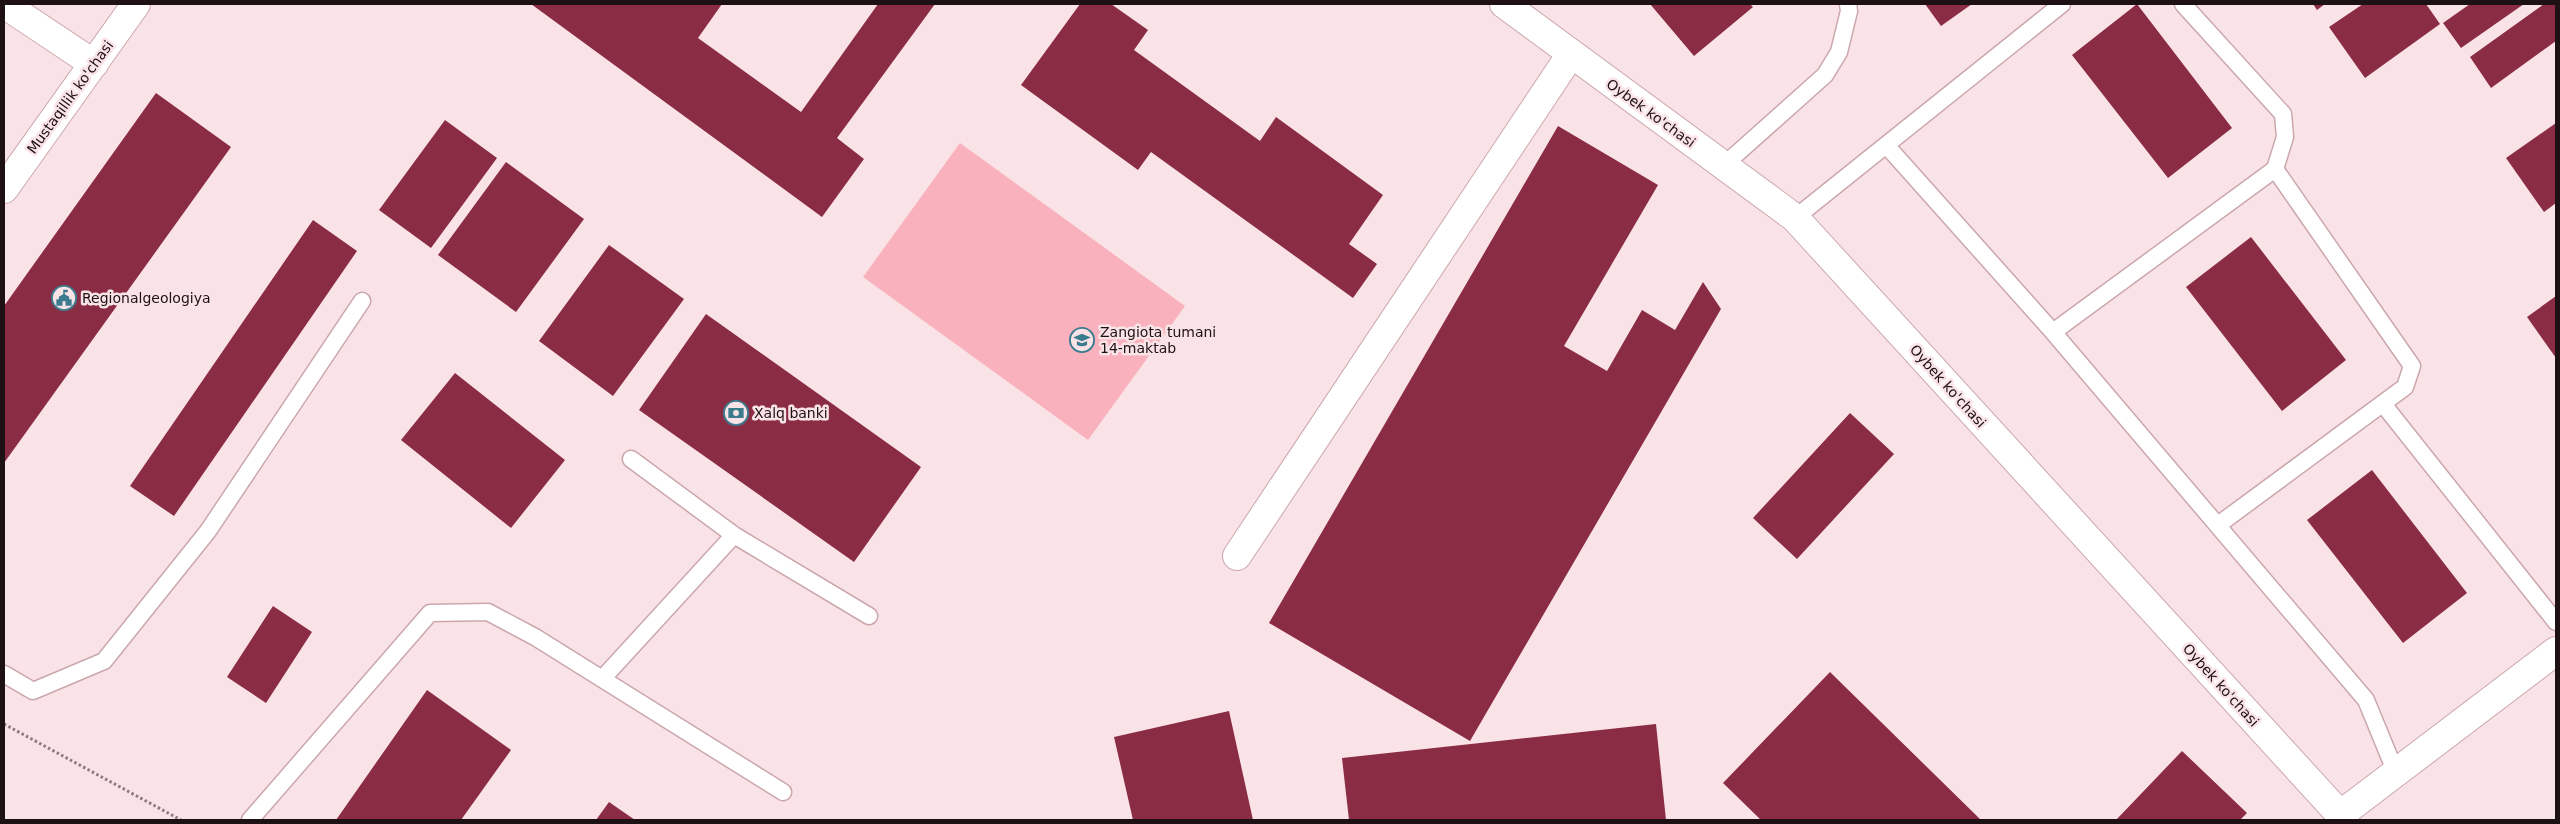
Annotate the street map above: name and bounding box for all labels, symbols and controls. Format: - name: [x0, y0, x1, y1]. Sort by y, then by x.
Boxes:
- street label: Mustaqillik ko'chasi: [24, 37, 116, 157]
- street label: Oybek ko'chasi: [1604, 75, 1698, 151]
- public building icon: Regionalgeologiya: [51, 285, 77, 311]
- place label: Regionalgeologiya: [82, 290, 211, 306]
- place label: Zangiota tumani 14-maktab: [1100, 324, 1216, 356]
- school or university icon: Zangiota tumani 14-maktab: [1069, 327, 1095, 353]
- street label: Oybek ko'chasi: [1907, 341, 1989, 431]
- bank icon: Xalq banki: [723, 400, 749, 426]
- place label: Xalq banki: [754, 405, 828, 421]
- street label: Oybek ko'chasi: [2180, 640, 2262, 730]

